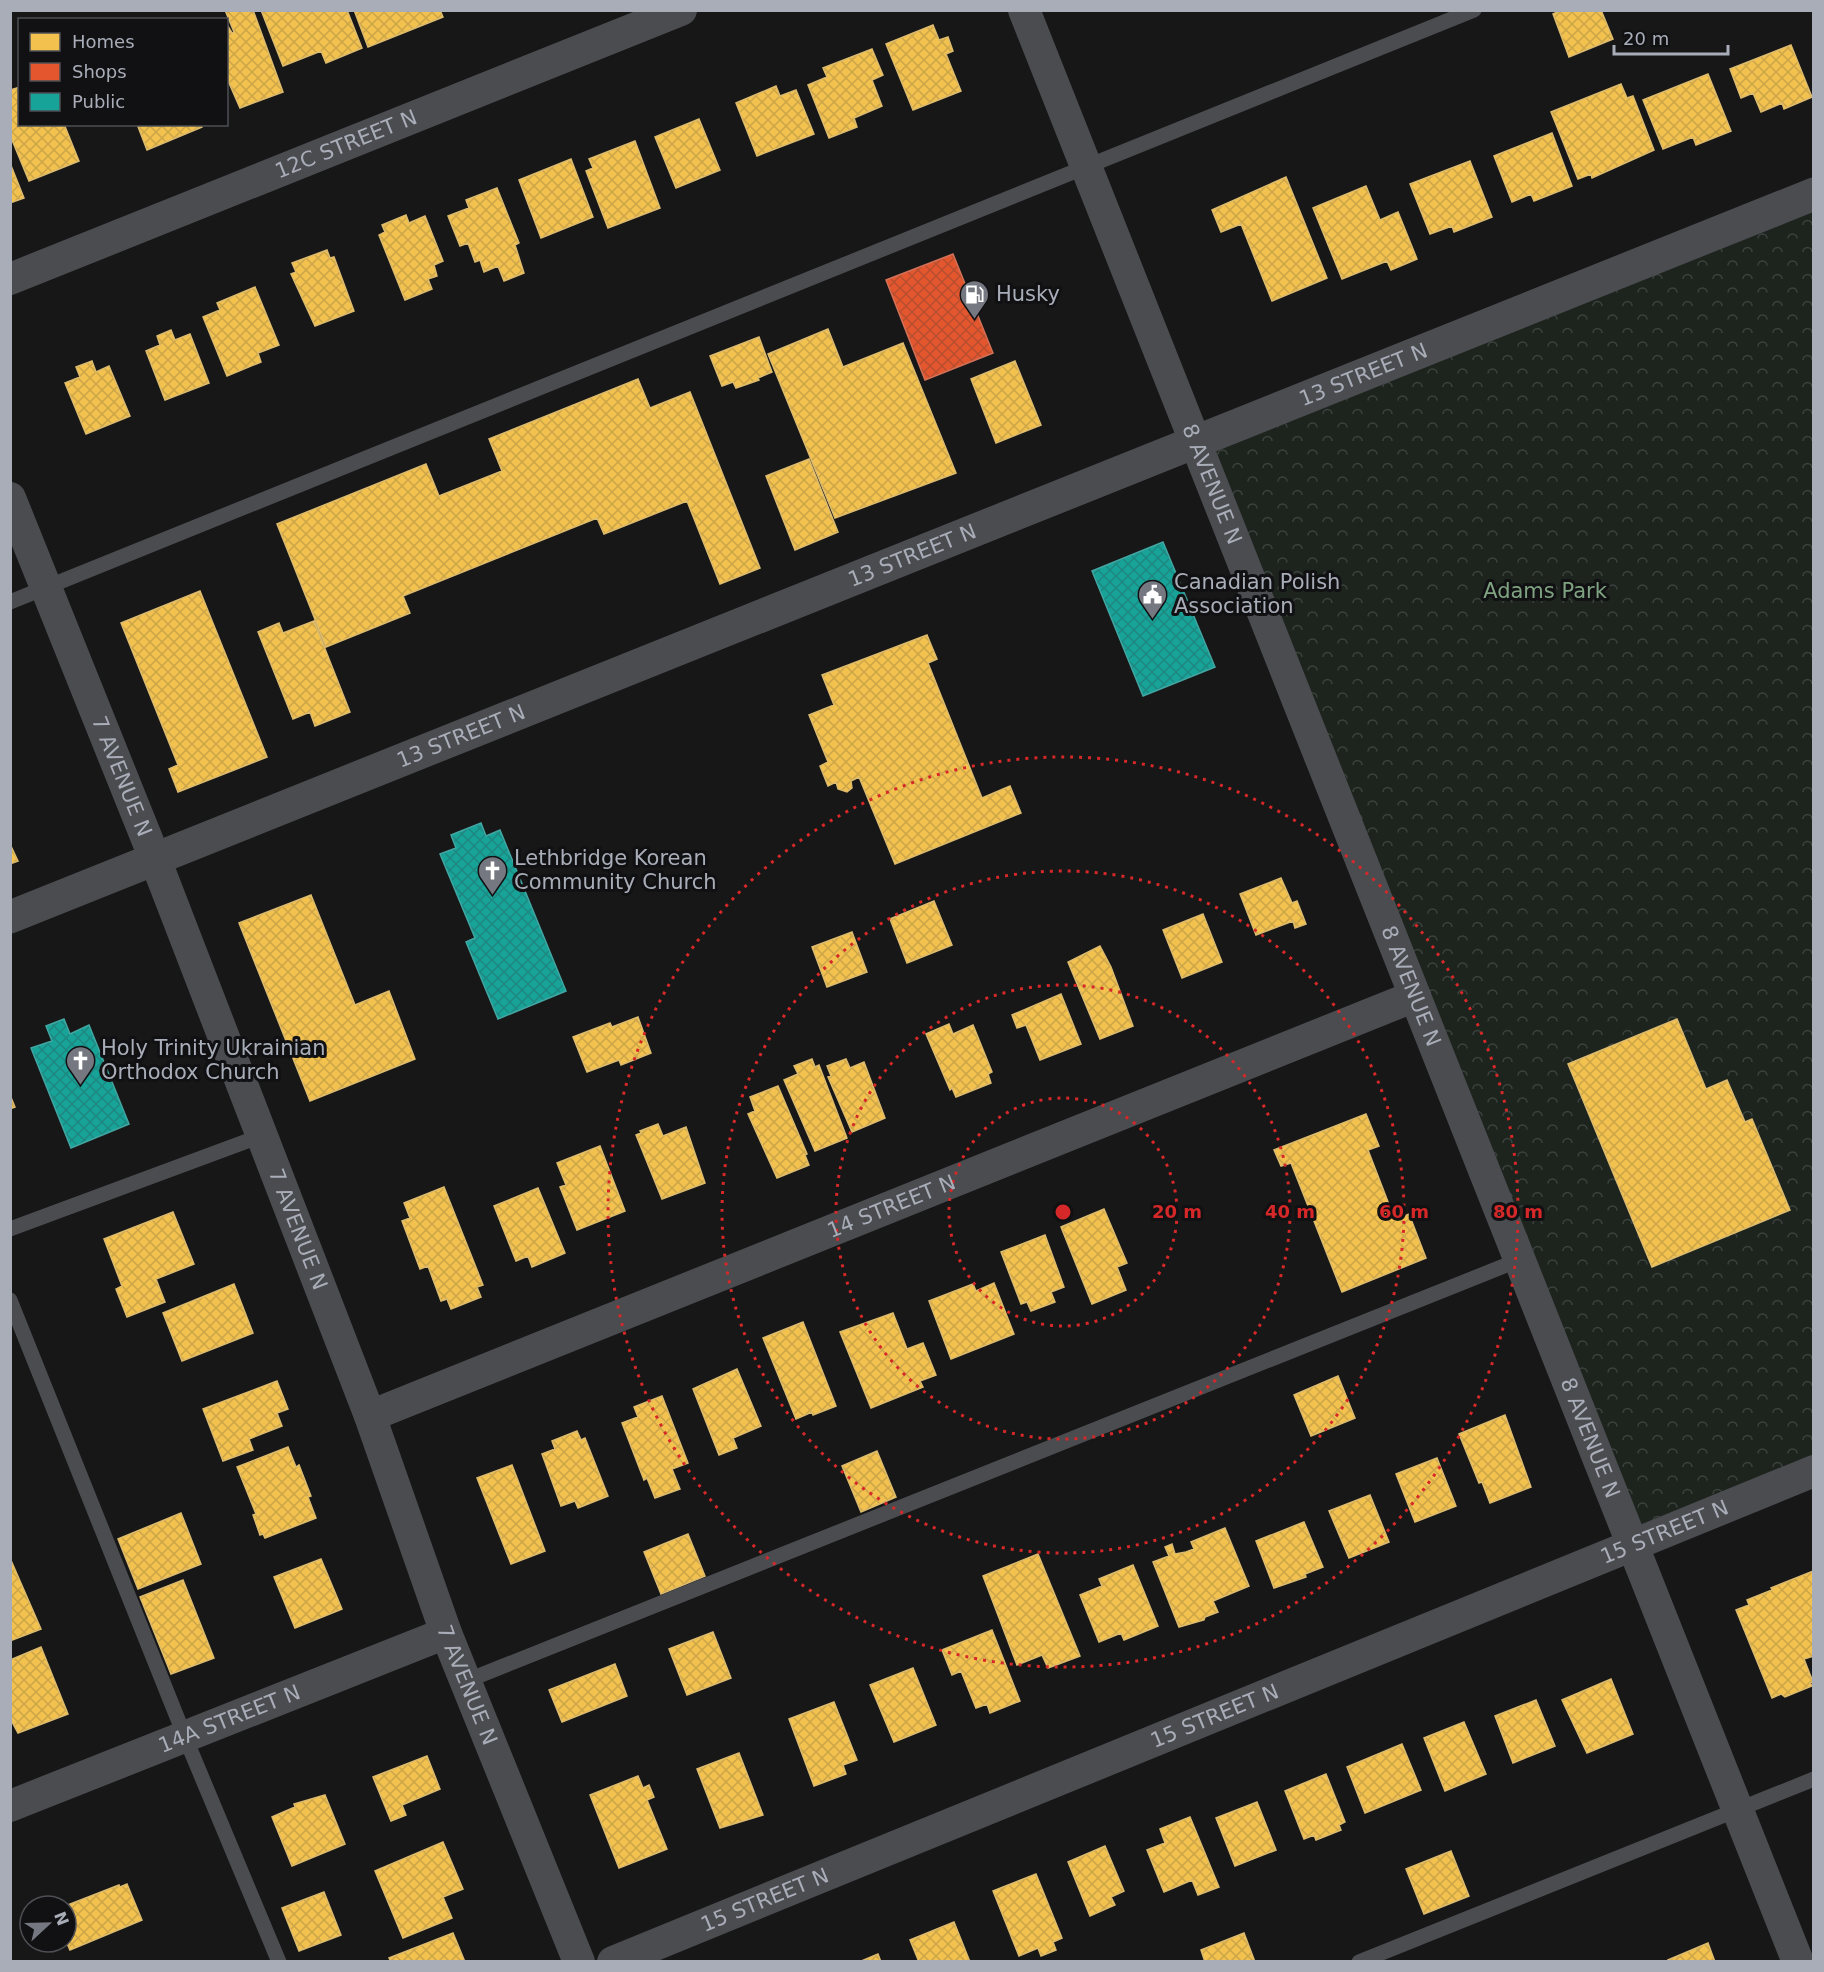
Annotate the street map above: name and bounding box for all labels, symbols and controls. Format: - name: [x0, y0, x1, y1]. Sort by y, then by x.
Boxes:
- legend: [18, 18, 228, 126]
- scale bar: [1614, 18, 1728, 56]
- text: 20 m: [1623, 28, 1669, 49]
- text: Homes: [72, 31, 135, 52]
- text: Shops: [72, 61, 127, 82]
- text: Public: [72, 91, 125, 112]
- street label: 12C STREET N: [272, 105, 420, 183]
- fuel station icon: Husky: [959, 278, 991, 320]
- place label: Husky: [996, 282, 1060, 306]
- street label: 13 STREET N: [1296, 338, 1431, 411]
- street label: 8 AVENUE N: [1177, 420, 1247, 548]
- street label: 13 STREET N: [845, 519, 980, 592]
- place label: Canadian Polish Association: [1174, 570, 1340, 618]
- public building icon: Canadian Polish Association: [1137, 578, 1169, 620]
- park label: Adams Park: [1483, 579, 1608, 603]
- street label: 13 STREET N: [394, 700, 529, 773]
- street label: 7 AVENUE N: [87, 713, 157, 840]
- place label: Lethbridge Korean Community Church: [514, 846, 717, 894]
- church icon: Lethbridge Korean Community Church: [477, 854, 509, 896]
- street label: 8 AVENUE N: [1376, 922, 1446, 1050]
- place label: Holy Trinity Ukrainian Orthodox Church: [101, 1036, 325, 1084]
- church icon: Holy Trinity Ukrainian Orthodox Church: [64, 1044, 96, 1086]
- street label: 7 AVENUE N: [264, 1166, 332, 1293]
- street label: 14 STREET N: [824, 1170, 959, 1243]
- text: 20 m: [1152, 1201, 1202, 1222]
- text: 40 m: [1265, 1201, 1315, 1222]
- text: 60 m: [1379, 1201, 1429, 1222]
- text: 80 m: [1493, 1201, 1543, 1222]
- centre of rings: [1053, 1202, 1073, 1222]
- street label: 8 AVENUE N: [1556, 1374, 1625, 1502]
- street label: 15 STREET N: [1597, 1495, 1732, 1569]
- street label: 7 AVENUE N: [432, 1622, 502, 1749]
- street label: 15 STREET N: [1147, 1679, 1282, 1753]
- street label: 14A STREET N: [155, 1680, 304, 1758]
- street label: 15 STREET N: [697, 1863, 832, 1937]
- north arrow: [18, 1894, 78, 1954]
- text: N: [50, 1909, 73, 1928]

